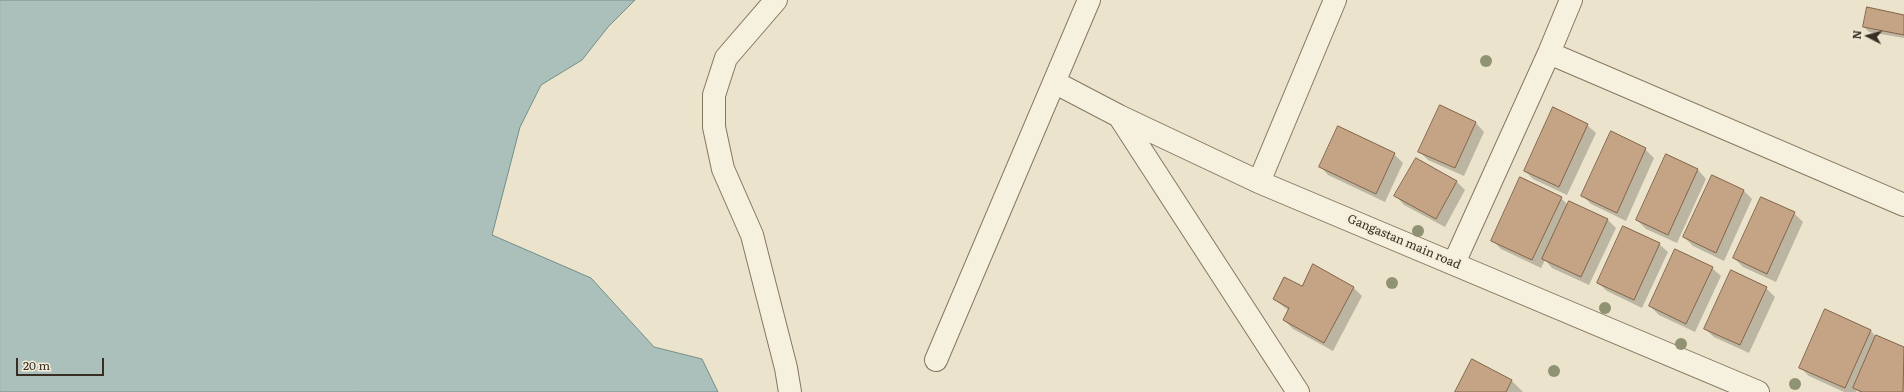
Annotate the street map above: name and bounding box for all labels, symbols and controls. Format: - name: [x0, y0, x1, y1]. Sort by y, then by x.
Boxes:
- north arrow: [1848, 16, 1888, 56]
- text: N: [1848, 29, 1865, 40]
- street label: Gangastan main road: [1345, 212, 1463, 272]
- scale bar: [18, 350, 106, 376]
- text: 20 m: [23, 356, 50, 374]

